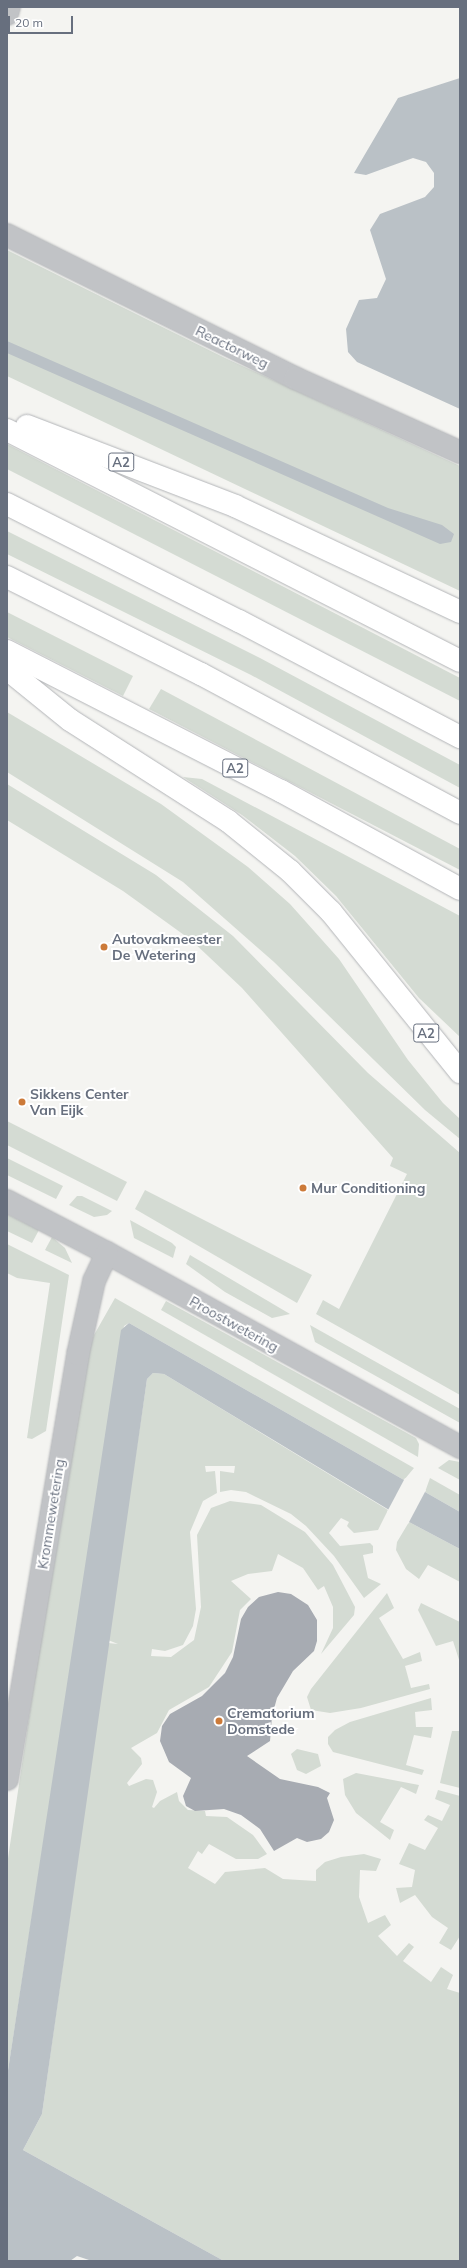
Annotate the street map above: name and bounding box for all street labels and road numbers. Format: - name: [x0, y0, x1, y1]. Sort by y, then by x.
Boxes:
- street label: Reactorweg: [193, 322, 271, 372]
- road number: A2: [108, 451, 134, 473]
- road number: A2: [222, 757, 248, 779]
- road number: A2: [413, 1022, 439, 1044]
- street label: Proostwetering: [187, 1293, 281, 1355]
- street label: Krommewetering: [34, 1458, 68, 1570]

